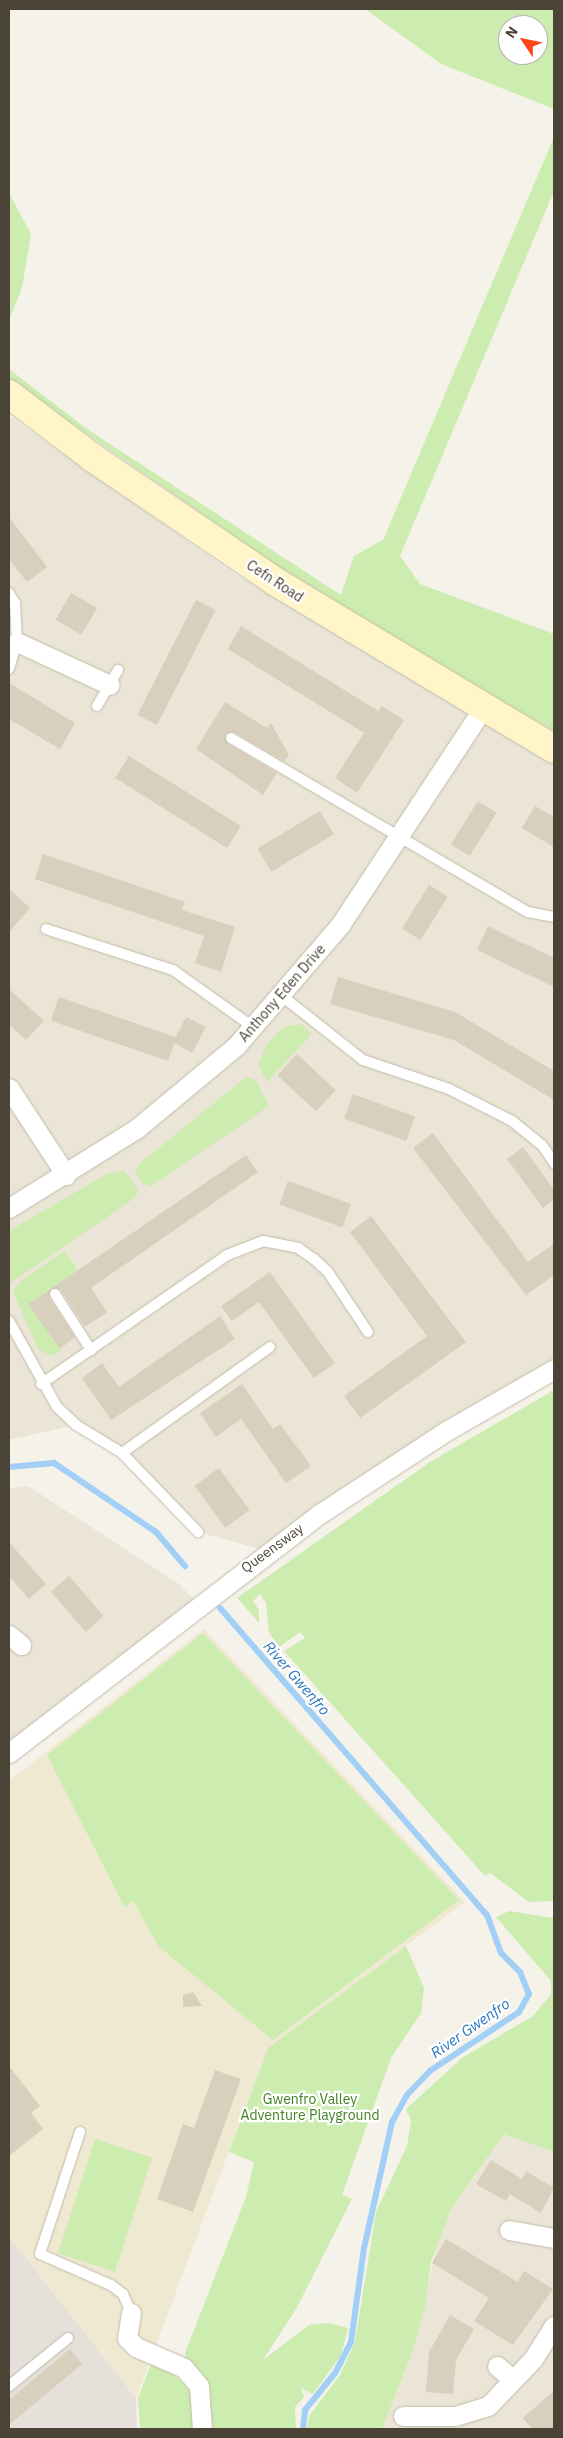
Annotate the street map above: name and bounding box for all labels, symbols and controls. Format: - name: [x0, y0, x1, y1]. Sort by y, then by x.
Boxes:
- north arrow: [498, 15, 548, 65]
- text: N: [501, 23, 522, 41]
- street label: Cefn Road: [243, 556, 307, 606]
- street label: Anthony Eden Drive: [235, 941, 329, 1045]
- street label: Queensway: [238, 1520, 306, 1576]
- water label: River Gwenfro: [260, 1637, 334, 1719]
- water label: River Gwenfro: [427, 1994, 513, 2062]
- park label: Gwenfro Valley Adventure Playground: [240, 2091, 380, 2124]

